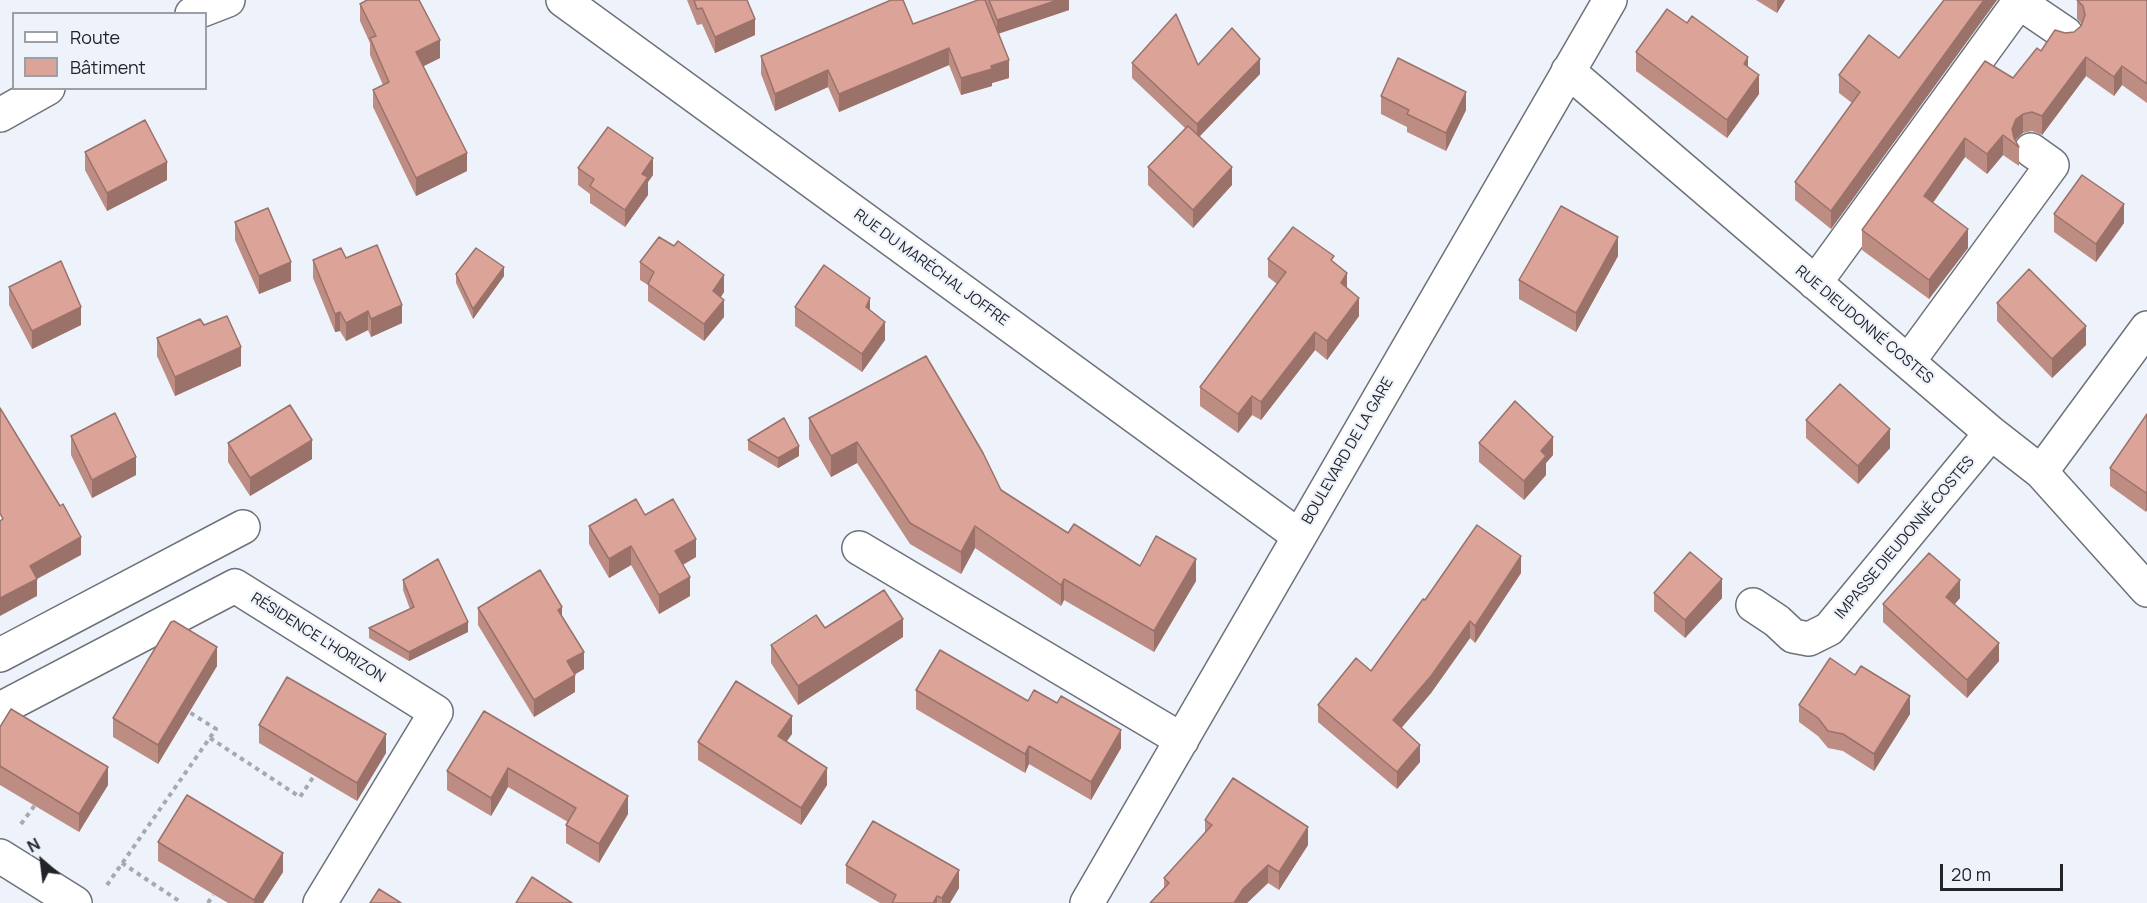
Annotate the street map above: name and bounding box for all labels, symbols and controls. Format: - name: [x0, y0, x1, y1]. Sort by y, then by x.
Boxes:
- legend: [12, 12, 207, 90]
- text: Route: [70, 25, 120, 49]
- text: Bâtiment: [70, 55, 146, 79]
- street label: RUE DU MARÉCHAL JOFFRE: [850, 206, 1012, 330]
- street label: RUE DIEUDONNÉ COSTES: [1791, 262, 1937, 388]
- street label: BOULEVARD DE LA GARE: [1299, 374, 1397, 528]
- street label: IMPASSE DIEUDONNÉ COSTES: [1832, 453, 1978, 623]
- street label: RÉSIDENCE L'HORIZON: [248, 589, 388, 687]
- north arrow: [12, 831, 72, 891]
- text: N: [23, 833, 44, 858]
- scale bar: [1943, 852, 2066, 890]
- text: 20 m: [1951, 862, 1991, 886]

